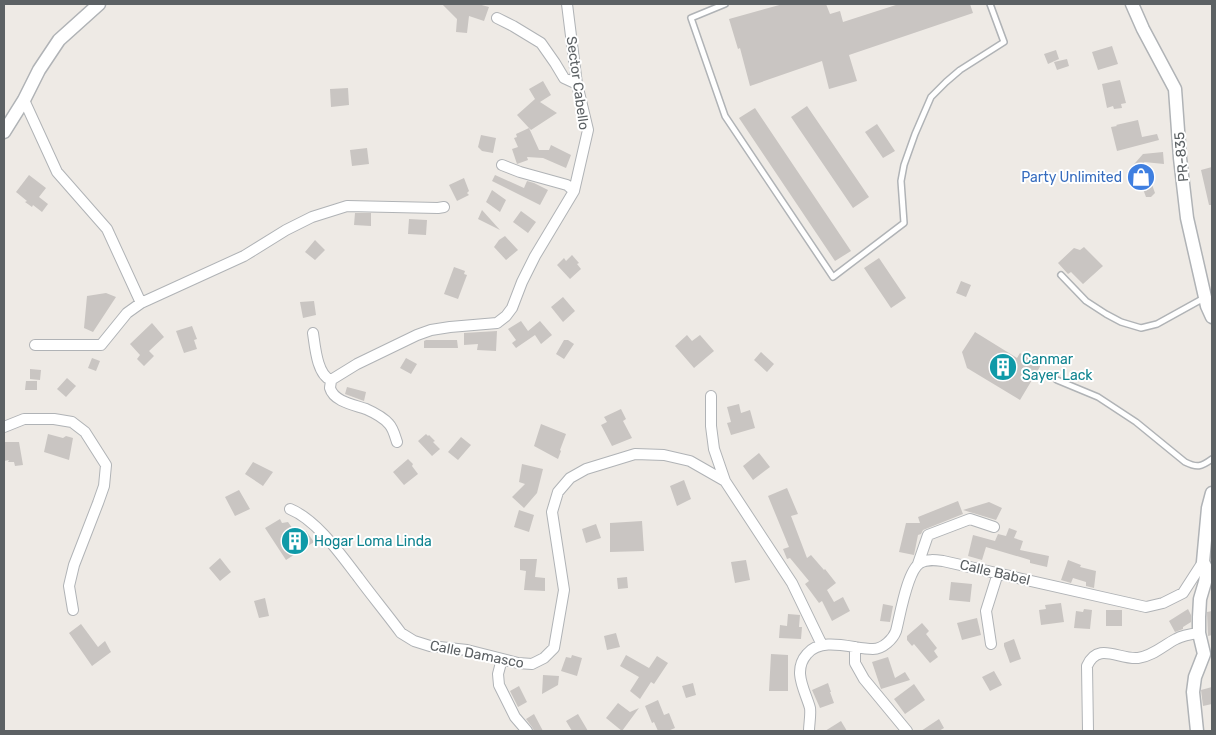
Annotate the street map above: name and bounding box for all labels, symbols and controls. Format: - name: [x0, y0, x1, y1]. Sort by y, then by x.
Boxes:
- street label: Sector Cabello: [563, 35, 592, 131]
- street label: PR-835: [1171, 131, 1192, 183]
- shop icon: Party Unlimited: [1126, 162, 1156, 192]
- place label: Party Unlimited: [1021, 169, 1122, 186]
- place label: Canmar Sayer Lack: [1022, 351, 1093, 384]
- building icon: Canmar Sayer Lack: [988, 352, 1018, 382]
- building icon: Hogar Loma Linda: [280, 526, 310, 556]
- place label: Hogar Loma Linda: [314, 533, 432, 550]
- street label: Calle Babel: [958, 556, 1032, 589]
- street label: Calle Damasco: [428, 637, 525, 672]

